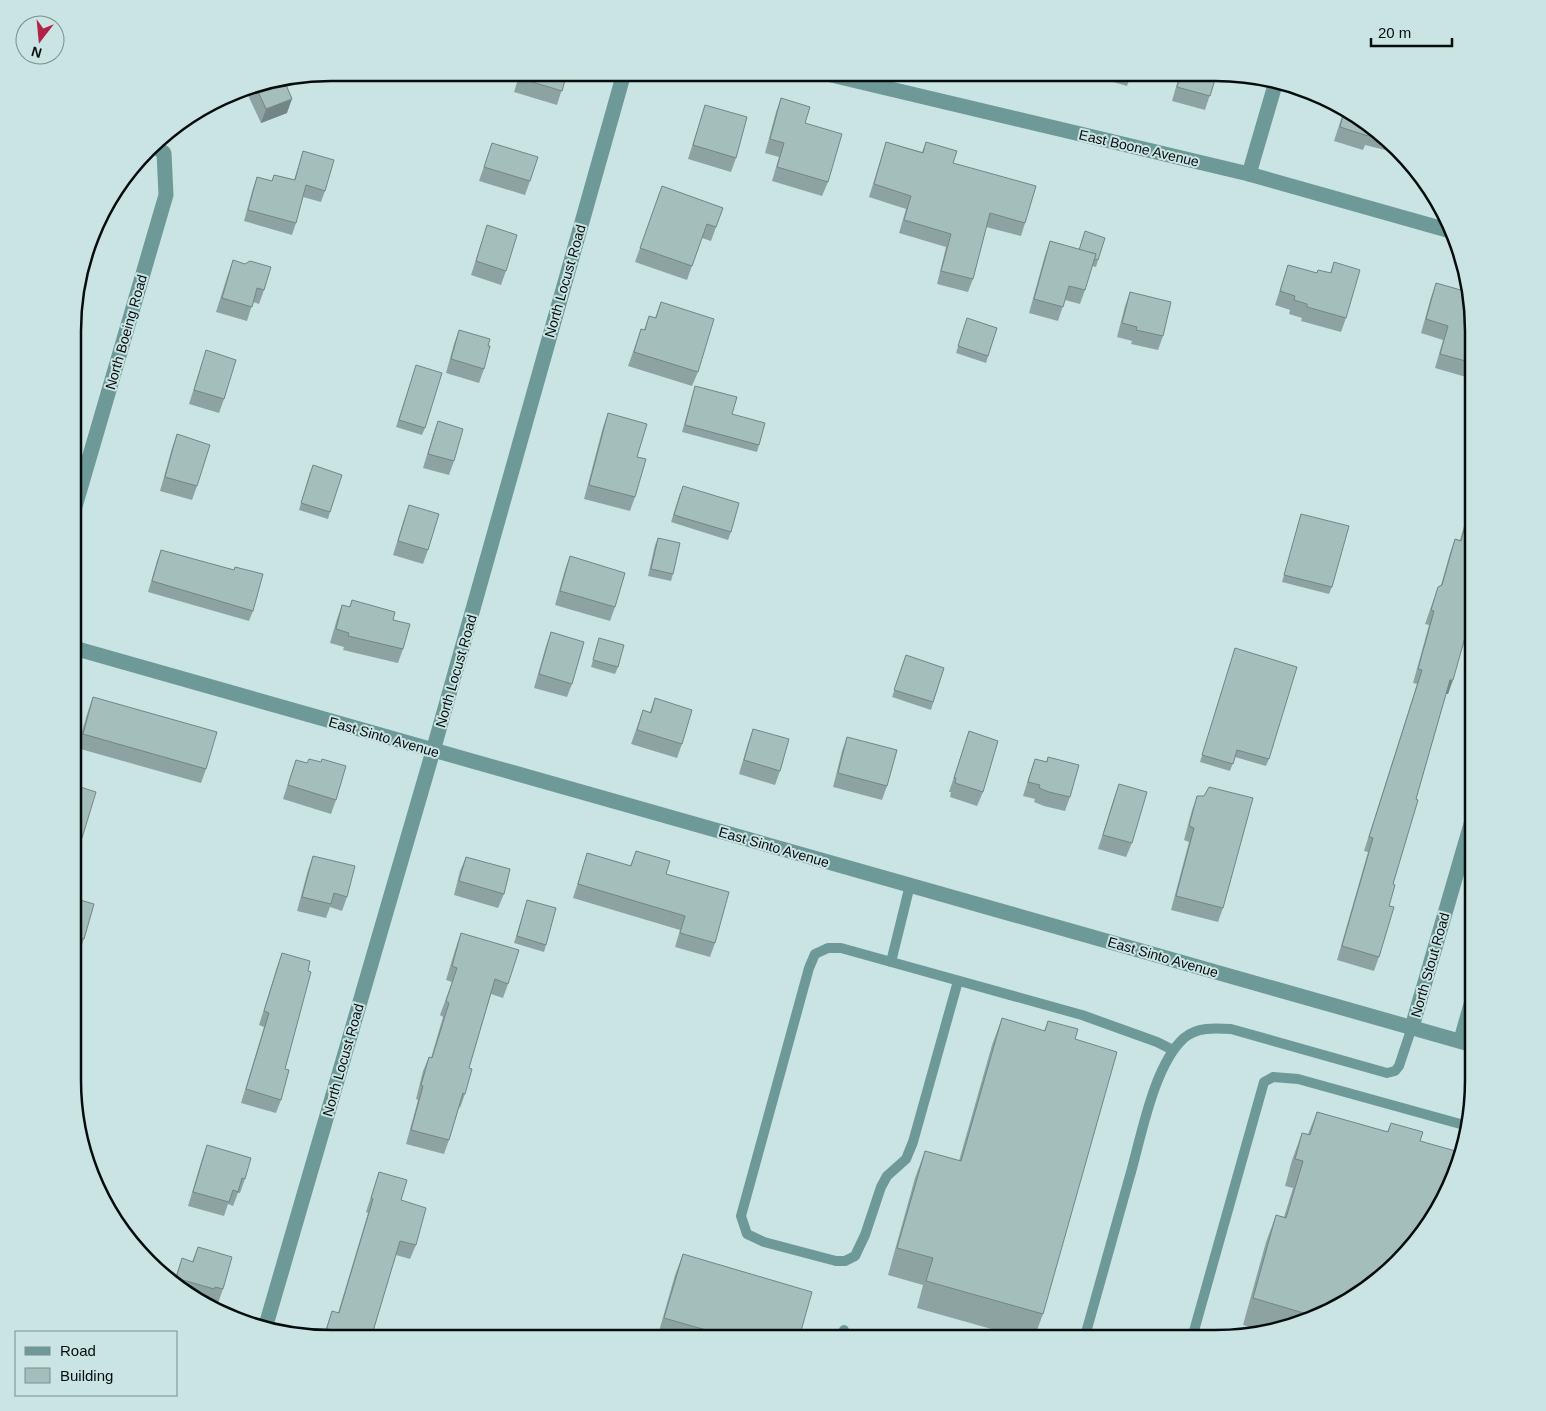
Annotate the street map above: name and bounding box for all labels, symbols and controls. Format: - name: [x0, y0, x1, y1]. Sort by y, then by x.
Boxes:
- north arrow: [15, 15, 65, 65]
- scale bar: [1371, 15, 1452, 47]
- text: 20 m: [1378, 24, 1411, 41]
- text: N: [29, 43, 43, 62]
- street label: East Boone Avenue: [1077, 126, 1201, 170]
- street label: North Locust Road: [541, 223, 589, 339]
- street label: North Boeing Road: [102, 273, 150, 391]
- street label: North Locust Road: [432, 613, 480, 729]
- street label: East Sinto Avenue: [327, 714, 441, 760]
- street label: East Sinto Avenue: [717, 824, 831, 870]
- street label: North Stout Road: [1407, 911, 1453, 1019]
- street label: East Sinto Avenue: [1106, 934, 1220, 980]
- street label: North Locust Road: [319, 1002, 367, 1118]
- legend: [15, 1331, 178, 1396]
- text: Road: [60, 1342, 96, 1359]
- text: Building: [60, 1367, 113, 1384]

